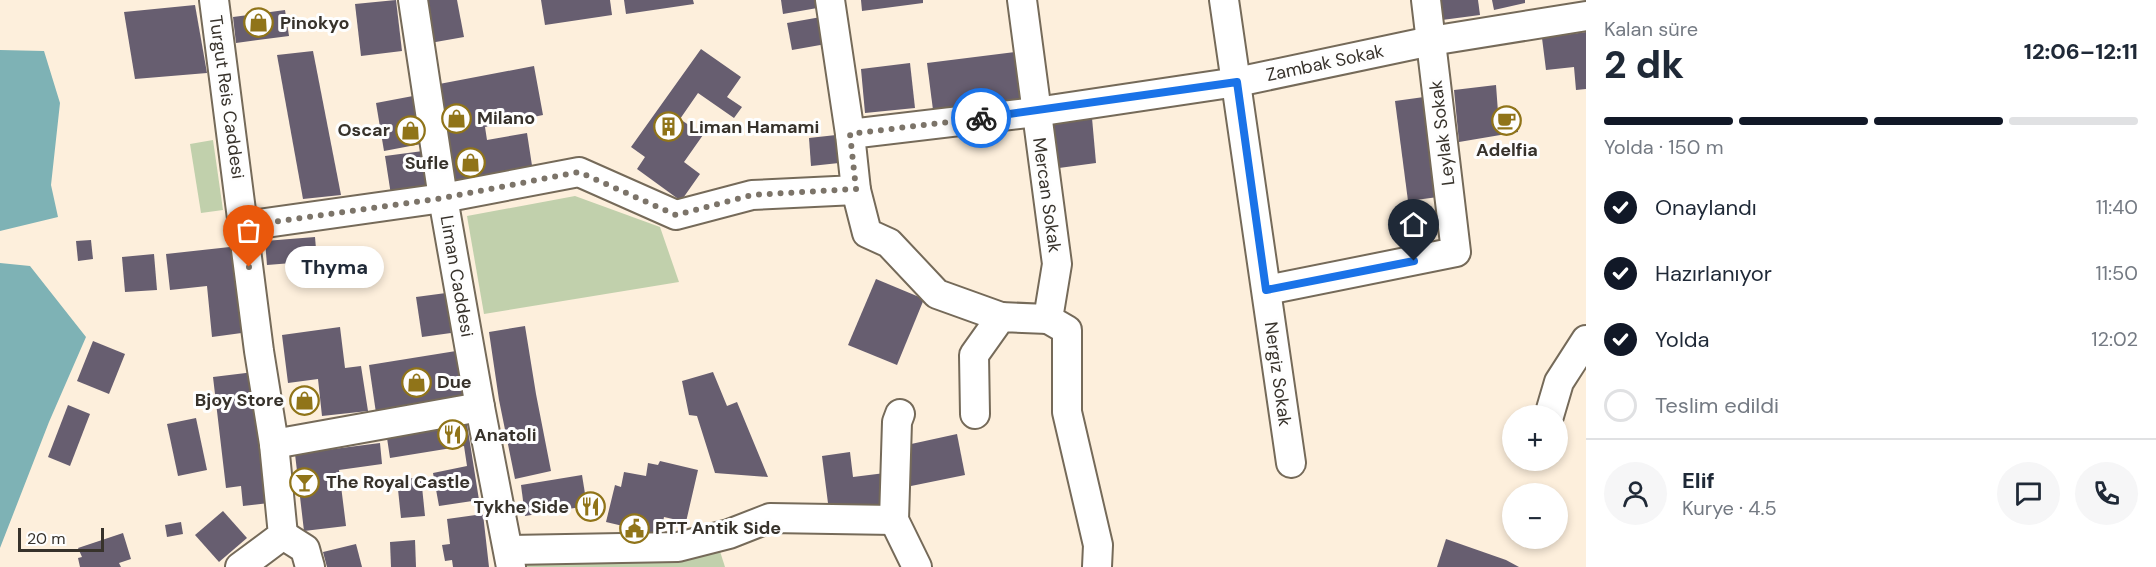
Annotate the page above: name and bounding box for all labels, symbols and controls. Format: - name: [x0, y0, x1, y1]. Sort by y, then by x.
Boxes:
- shop icon: Pinokyo: [243, 7, 275, 39]
- place label: Pinokyo: [280, 11, 349, 35]
- street label: Turgut Reis Caddesi: [204, 14, 250, 180]
- text: Kalan süre: [1604, 16, 1698, 42]
- text: 12:06–12:11: [2024, 37, 2138, 66]
- street label: Zambak Sokak: [1264, 39, 1386, 87]
- text: 2 dk: [1604, 39, 1684, 90]
- street label: Leylak Sokak: [1424, 79, 1460, 187]
- courier: [951, 88, 1011, 148]
- shop icon: Milano: [440, 102, 472, 134]
- icon: bike: [965, 102, 998, 135]
- cafe icon: Adelfia: [1491, 105, 1523, 137]
- place label: Milano: [477, 106, 535, 130]
- building icon: Liman Hamami: [652, 111, 684, 143]
- shop icon: Oscar: [395, 114, 427, 146]
- place label: Liman Hamami: [689, 115, 819, 139]
- place label: Oscar: [337, 118, 390, 142]
- text: Yolda · 150 m: [1604, 134, 1723, 160]
- street label: Mercan Sokak: [1027, 136, 1067, 254]
- place label: Adelfia: [1476, 138, 1538, 162]
- shop icon: Sufle: [454, 147, 486, 179]
- place label: Sufle: [405, 151, 449, 175]
- icon: check: [1604, 191, 1637, 224]
- text: Onaylandı: [1655, 193, 1757, 222]
- text: 11:40: [2096, 194, 2138, 220]
- pin: [1388, 199, 1439, 261]
- pin: [223, 205, 274, 267]
- icon: home: [1397, 208, 1430, 241]
- street label: Liman Caddesi: [435, 213, 479, 339]
- icon: bag: [232, 214, 265, 247]
- callout: Thyma: [285, 246, 384, 288]
- text: Thyma: [301, 254, 368, 280]
- icon: check: [1604, 257, 1637, 290]
- text: Hazırlanıyor: [1655, 259, 1772, 288]
- text: 11:50: [2096, 260, 2138, 286]
- street label: Nergiz Sokak: [1259, 320, 1297, 428]
- icon: check: [1604, 323, 1637, 356]
- text: Yolda: [1655, 325, 1710, 354]
- text: 12:02: [2091, 326, 2138, 352]
- shop icon: Due: [400, 366, 432, 398]
- place label: Due: [437, 370, 472, 394]
- shop icon: Bjoy Store: [289, 384, 321, 416]
- place label: Bjoy Store: [195, 388, 284, 412]
- text: Teslim edildi: [1655, 391, 1779, 420]
- map controls: [1502, 405, 1568, 549]
- button: +: [1502, 405, 1568, 471]
- restaurant icon: Anatoli: [437, 419, 469, 451]
- place label: Anatoli: [474, 423, 536, 447]
- button: person: [1604, 462, 1667, 525]
- button: chat: [1997, 462, 2060, 525]
- button: phone: [2075, 462, 2138, 525]
- bar icon: The Royal Castle: [289, 466, 321, 498]
- text: Elif: [1682, 466, 1715, 495]
- place label: The Royal Castle: [326, 470, 470, 494]
- button: −: [1502, 483, 1568, 549]
- restaurant icon: Tykhe Side: [574, 491, 606, 523]
- place label: Tykhe Side: [473, 495, 569, 519]
- text: Kurye · 4.5: [1682, 495, 1777, 521]
- public building icon: PTT Antik Side: [618, 512, 650, 544]
- place label: PTT Antik Side: [655, 516, 781, 540]
- scale bar: [18, 525, 104, 552]
- text: 20 m: [27, 528, 66, 549]

